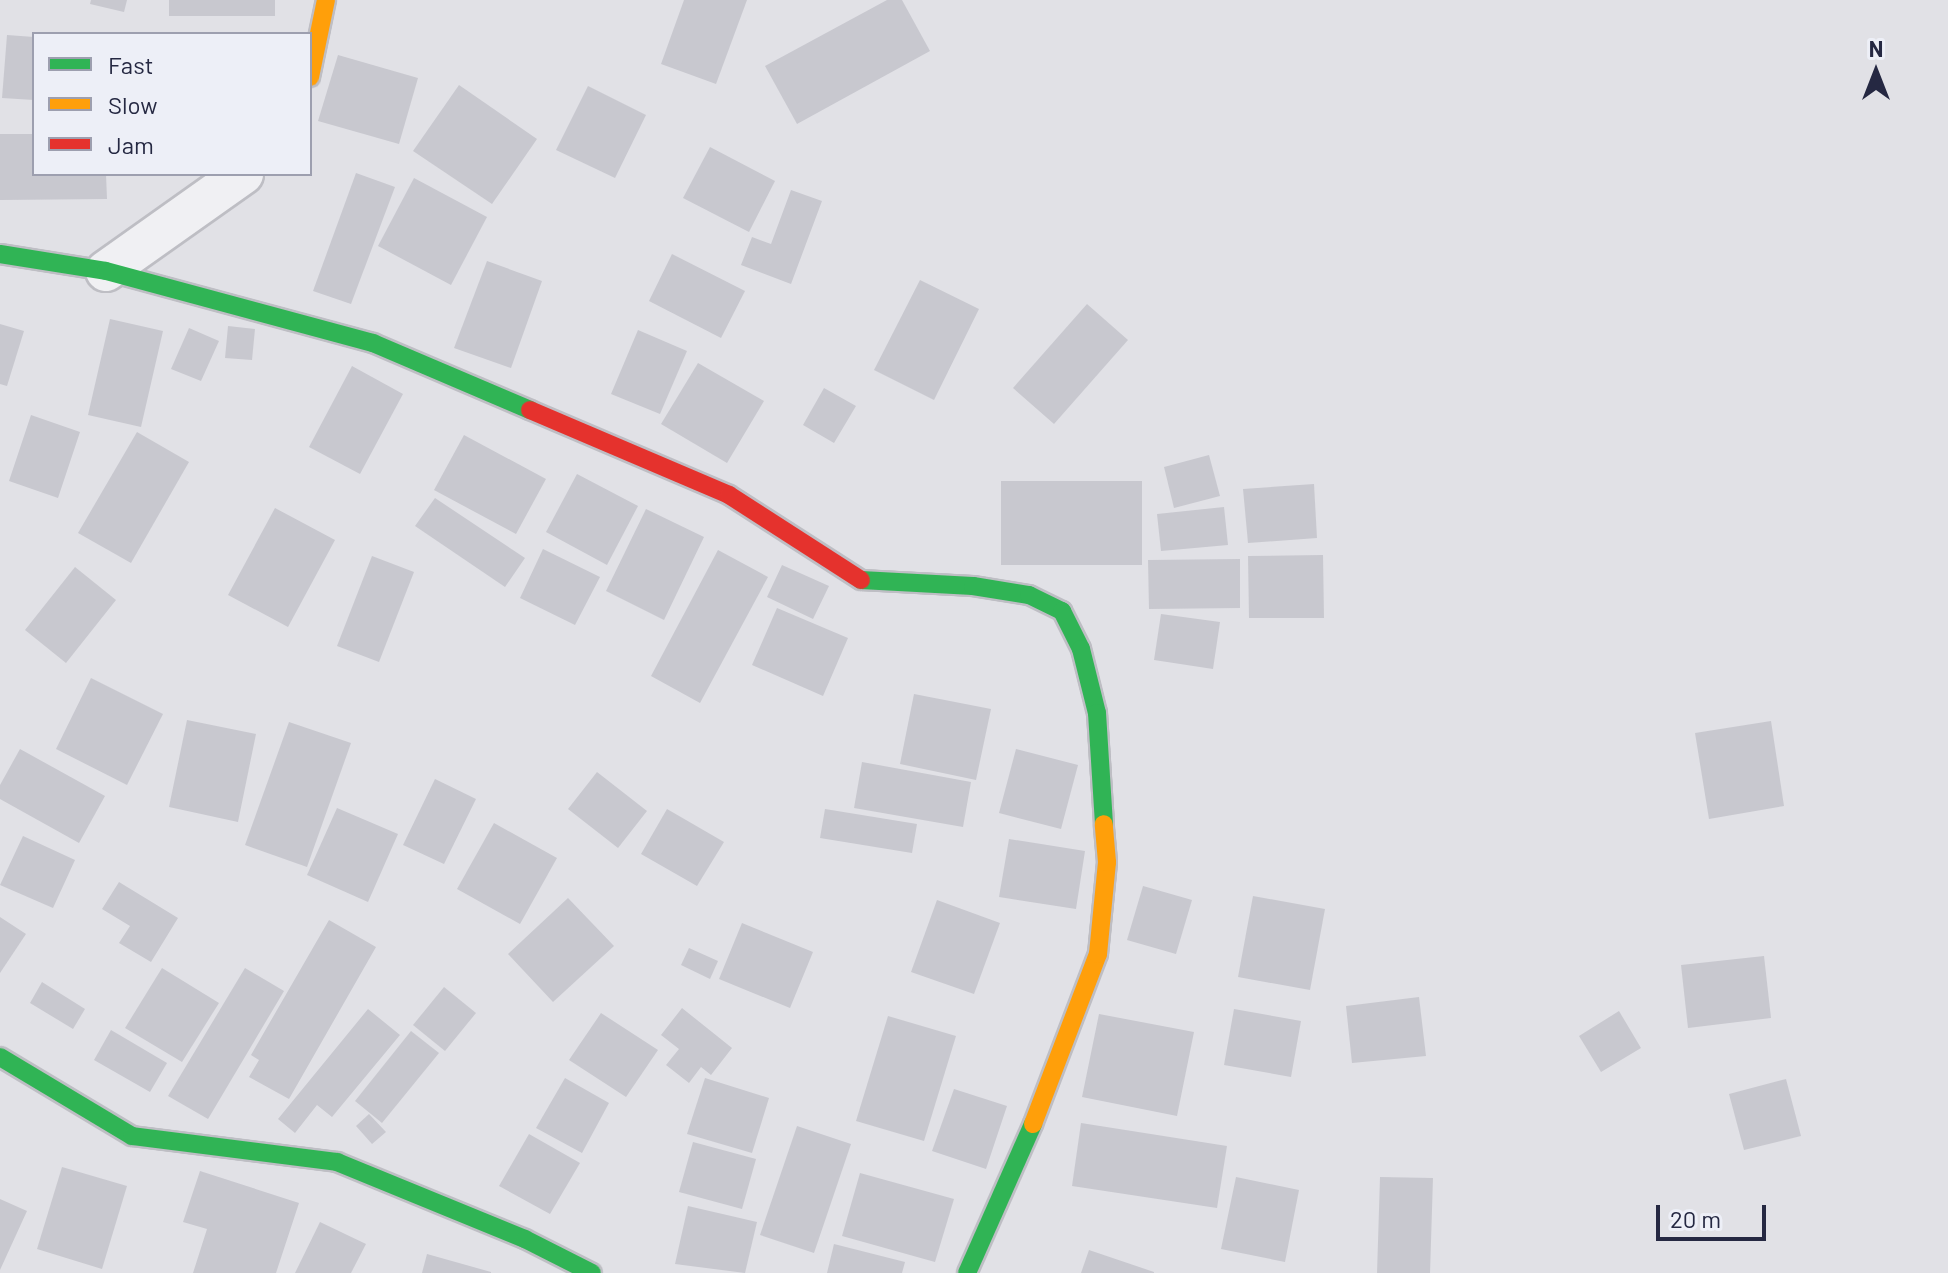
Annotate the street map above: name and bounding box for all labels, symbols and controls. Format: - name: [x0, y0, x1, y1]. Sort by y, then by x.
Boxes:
- legend: [32, 32, 312, 176]
- north arrow: [1836, 32, 1916, 112]
- text: N: [1869, 35, 1883, 61]
- text: Fast: [108, 50, 153, 79]
- text: Slow: [108, 90, 157, 119]
- text: Jam: [108, 130, 154, 159]
- scale bar: [1660, 1189, 1770, 1239]
- text: 20 m: [1670, 1204, 1721, 1233]

